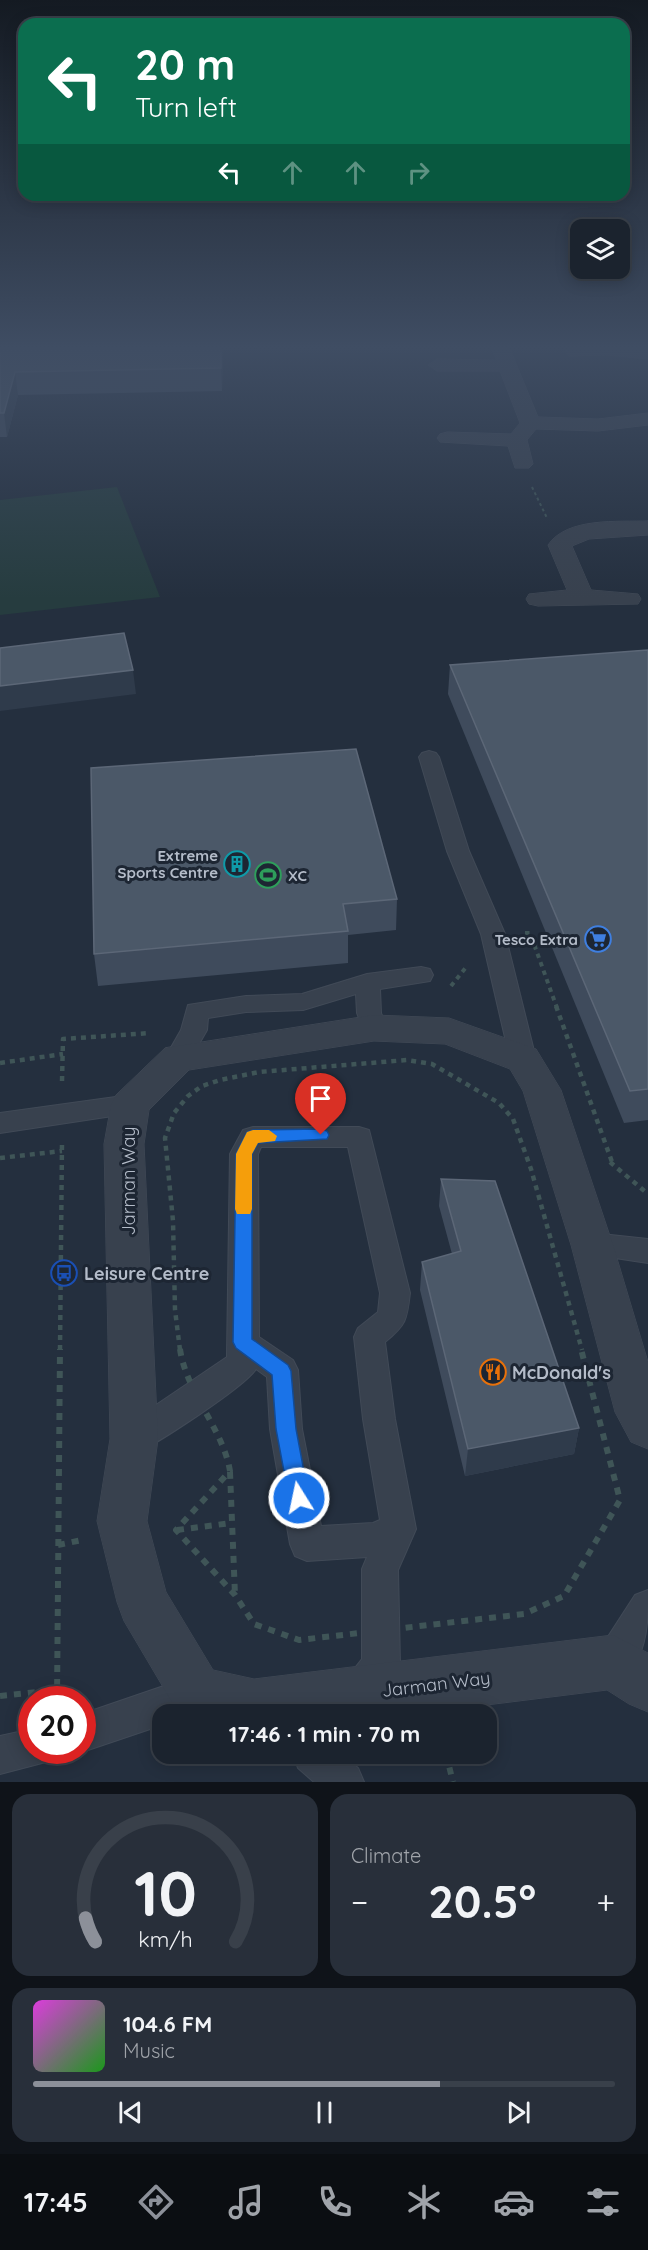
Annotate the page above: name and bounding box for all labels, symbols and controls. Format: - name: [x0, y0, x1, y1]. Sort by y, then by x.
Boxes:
- text: 20 m: [135, 38, 235, 91]
- icon: left: [36, 42, 114, 120]
- text: Turn left: [135, 90, 237, 124]
- icon: left: [213, 156, 246, 189]
- icon: ahead: [276, 156, 309, 189]
- icon: ahead: [339, 156, 372, 189]
- icon: right: [402, 156, 435, 189]
- map controls: [570, 219, 630, 279]
- button: layers: [570, 219, 630, 279]
- place label: Extreme Sports Centre: [118, 846, 218, 882]
- building icon: Extreme Sports Centre: [222, 849, 252, 879]
- sports icon: XC: [253, 860, 283, 890]
- place label: XC: [288, 866, 307, 885]
- supermarket icon: Tesco Extra: [583, 924, 613, 954]
- place label: Tesco Extra: [494, 930, 578, 949]
- pin: [295, 1073, 346, 1135]
- icon: arrive: [304, 1082, 337, 1115]
- street label: Jarman Way: [117, 1126, 140, 1236]
- bus stop icon: Leisure Centre: [49, 1258, 79, 1288]
- place label: Leisure Centre: [84, 1262, 209, 1285]
- restaurant icon: McDonald's: [478, 1357, 508, 1387]
- place label: McDonald's: [512, 1361, 611, 1384]
- position arrow: [267, 1466, 331, 1530]
- street label: Jarman Way: [380, 1666, 492, 1702]
- speed limit sign: 20: [18, 1686, 96, 1764]
- text: 17:46 · 1 min · 70 m: [229, 1720, 420, 1748]
- text: Climate: [351, 1843, 421, 1868]
- text: 10: [134, 1854, 196, 1932]
- text: 20.5°: [428, 1873, 536, 1929]
- text: −: [351, 1881, 368, 1922]
- text: +: [596, 1881, 615, 1922]
- text: km/h: [138, 1926, 192, 1952]
- text: 104.6 FM: [123, 2010, 212, 2038]
- text: Music: [123, 2038, 175, 2063]
- icon: previous: [114, 2096, 147, 2129]
- icon: pause: [308, 2096, 341, 2129]
- icon: next: [502, 2096, 535, 2129]
- icon: directions: [135, 2181, 177, 2223]
- icon: music: [225, 2181, 267, 2223]
- icon: phone: [314, 2181, 356, 2223]
- icon: climate: [403, 2181, 445, 2223]
- icon: car: [493, 2181, 535, 2223]
- icon: filters: [582, 2181, 624, 2223]
- text: 17:45: [24, 2185, 88, 2219]

